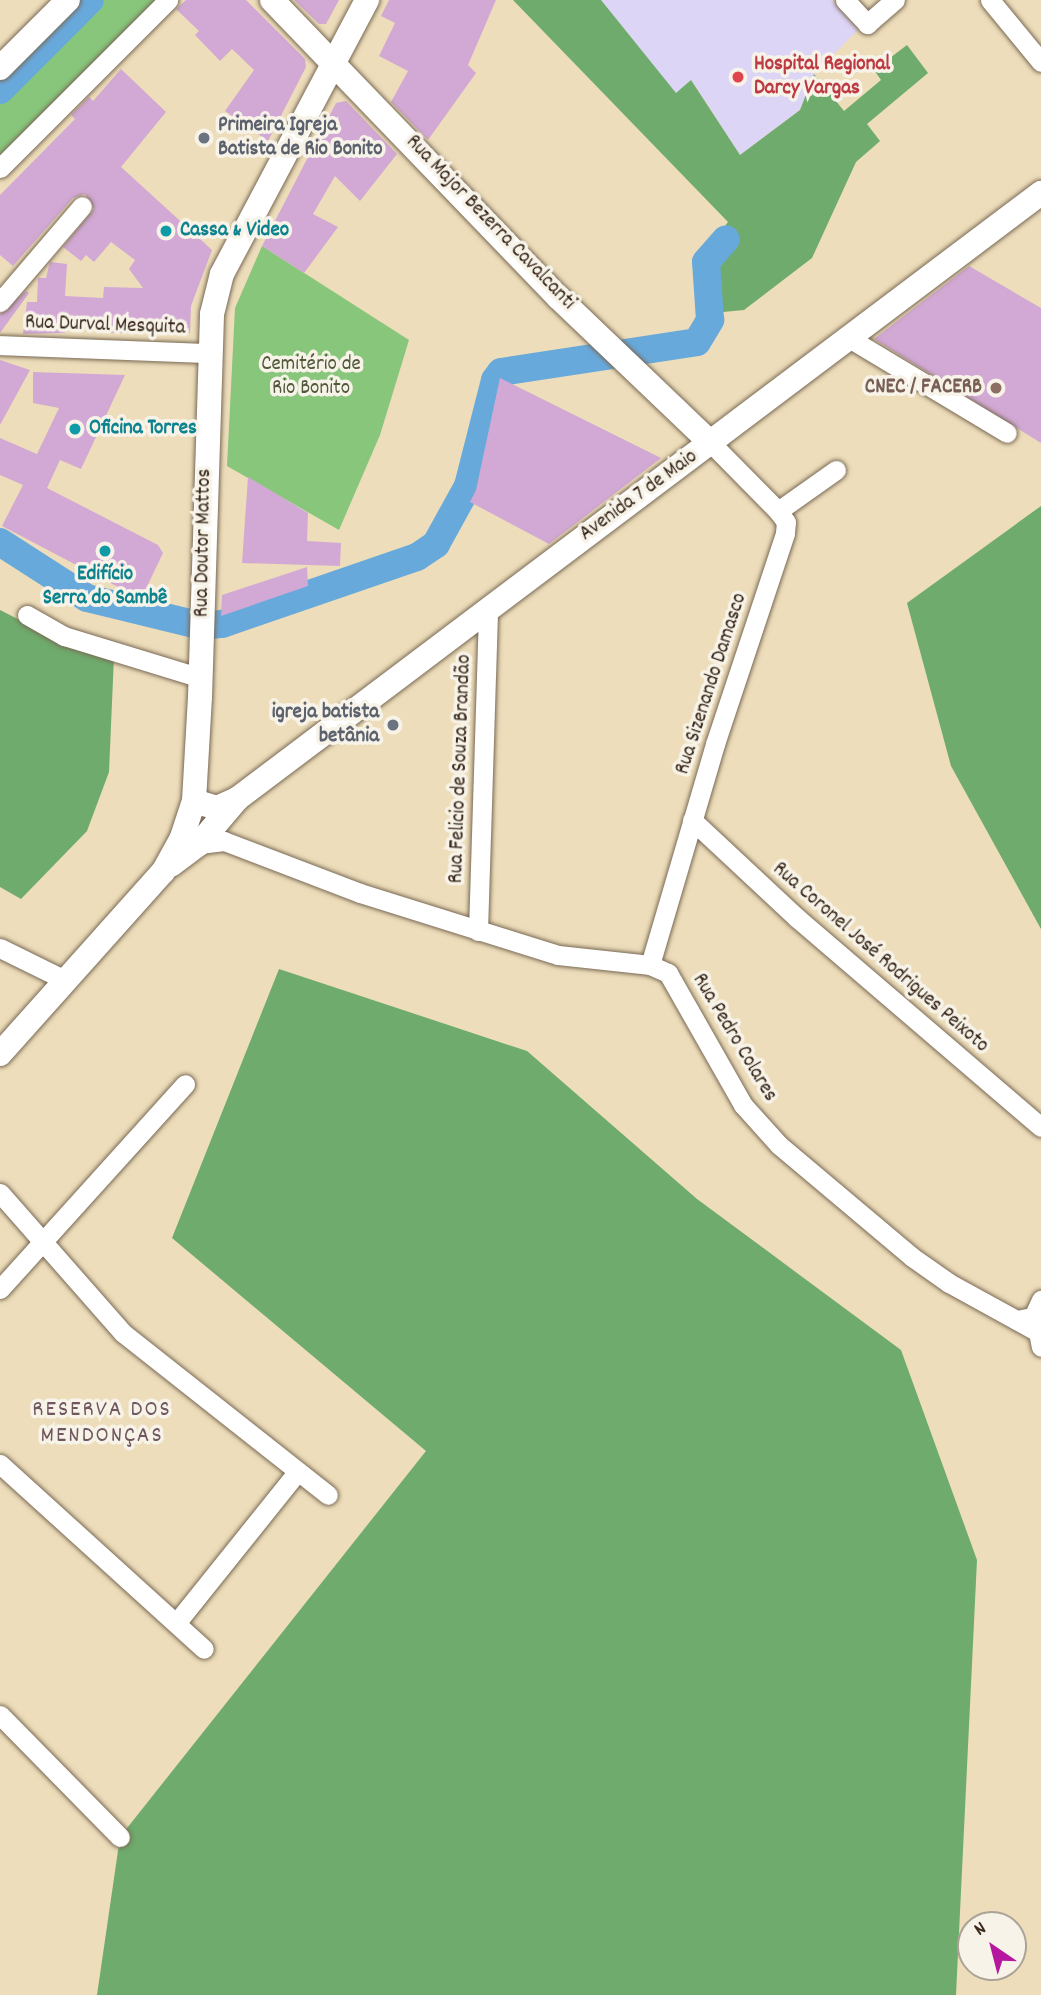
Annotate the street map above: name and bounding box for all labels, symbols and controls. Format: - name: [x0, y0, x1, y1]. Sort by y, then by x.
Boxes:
- place label: Hospital Regional Darcy Vargas: [754, 52, 890, 102]
- marker: Hospital Regional Darcy Vargas: [728, 67, 748, 87]
- place label: Primeira Igreja Batista de Rio Bonito: [218, 113, 383, 163]
- marker: Primeira Igreja Batista de Rio Bonito: [196, 130, 212, 146]
- street label: Rua Major Bezerra Cavalcanti: [400, 130, 580, 316]
- place label: Cassa & Video: [180, 218, 289, 244]
- marker: Cassa & Video: [158, 223, 174, 239]
- street label: Rua Durval Mesquita: [24, 311, 186, 341]
- park label: Cemitério de Rio Bonito: [261, 352, 361, 402]
- place label: CNEC / FACERB: [865, 375, 982, 401]
- marker: CNEC / FACERB: [988, 380, 1004, 396]
- place label: Oficina Torres: [89, 416, 197, 442]
- marker: Oficina Torres: [67, 421, 83, 437]
- street label: Avenida 7 de Maio: [575, 445, 703, 547]
- street label: Rua Doutor Mattos: [190, 468, 218, 618]
- marker: Edifício Serra do Sambê: [97, 543, 113, 559]
- place label: Edifício Serra do Sambê: [43, 562, 167, 612]
- street label: Rua Sizenando Damasco: [671, 590, 753, 778]
- street label: Rua Felicio de Souza Brandão: [444, 654, 478, 884]
- place label: igreja batista betânia: [272, 700, 379, 750]
- marker: igreja batista betânia: [385, 717, 401, 733]
- street label: Rua Coronel José Rodrigues Peixoto: [767, 857, 993, 1059]
- street label: Rua Pedro Colares: [686, 969, 782, 1107]
- district label: RESERVA DOS MENDONÇAS: [34, 1397, 170, 1451]
- north arrow: [957, 1911, 1027, 1981]
- text: N: [969, 1916, 992, 1944]

